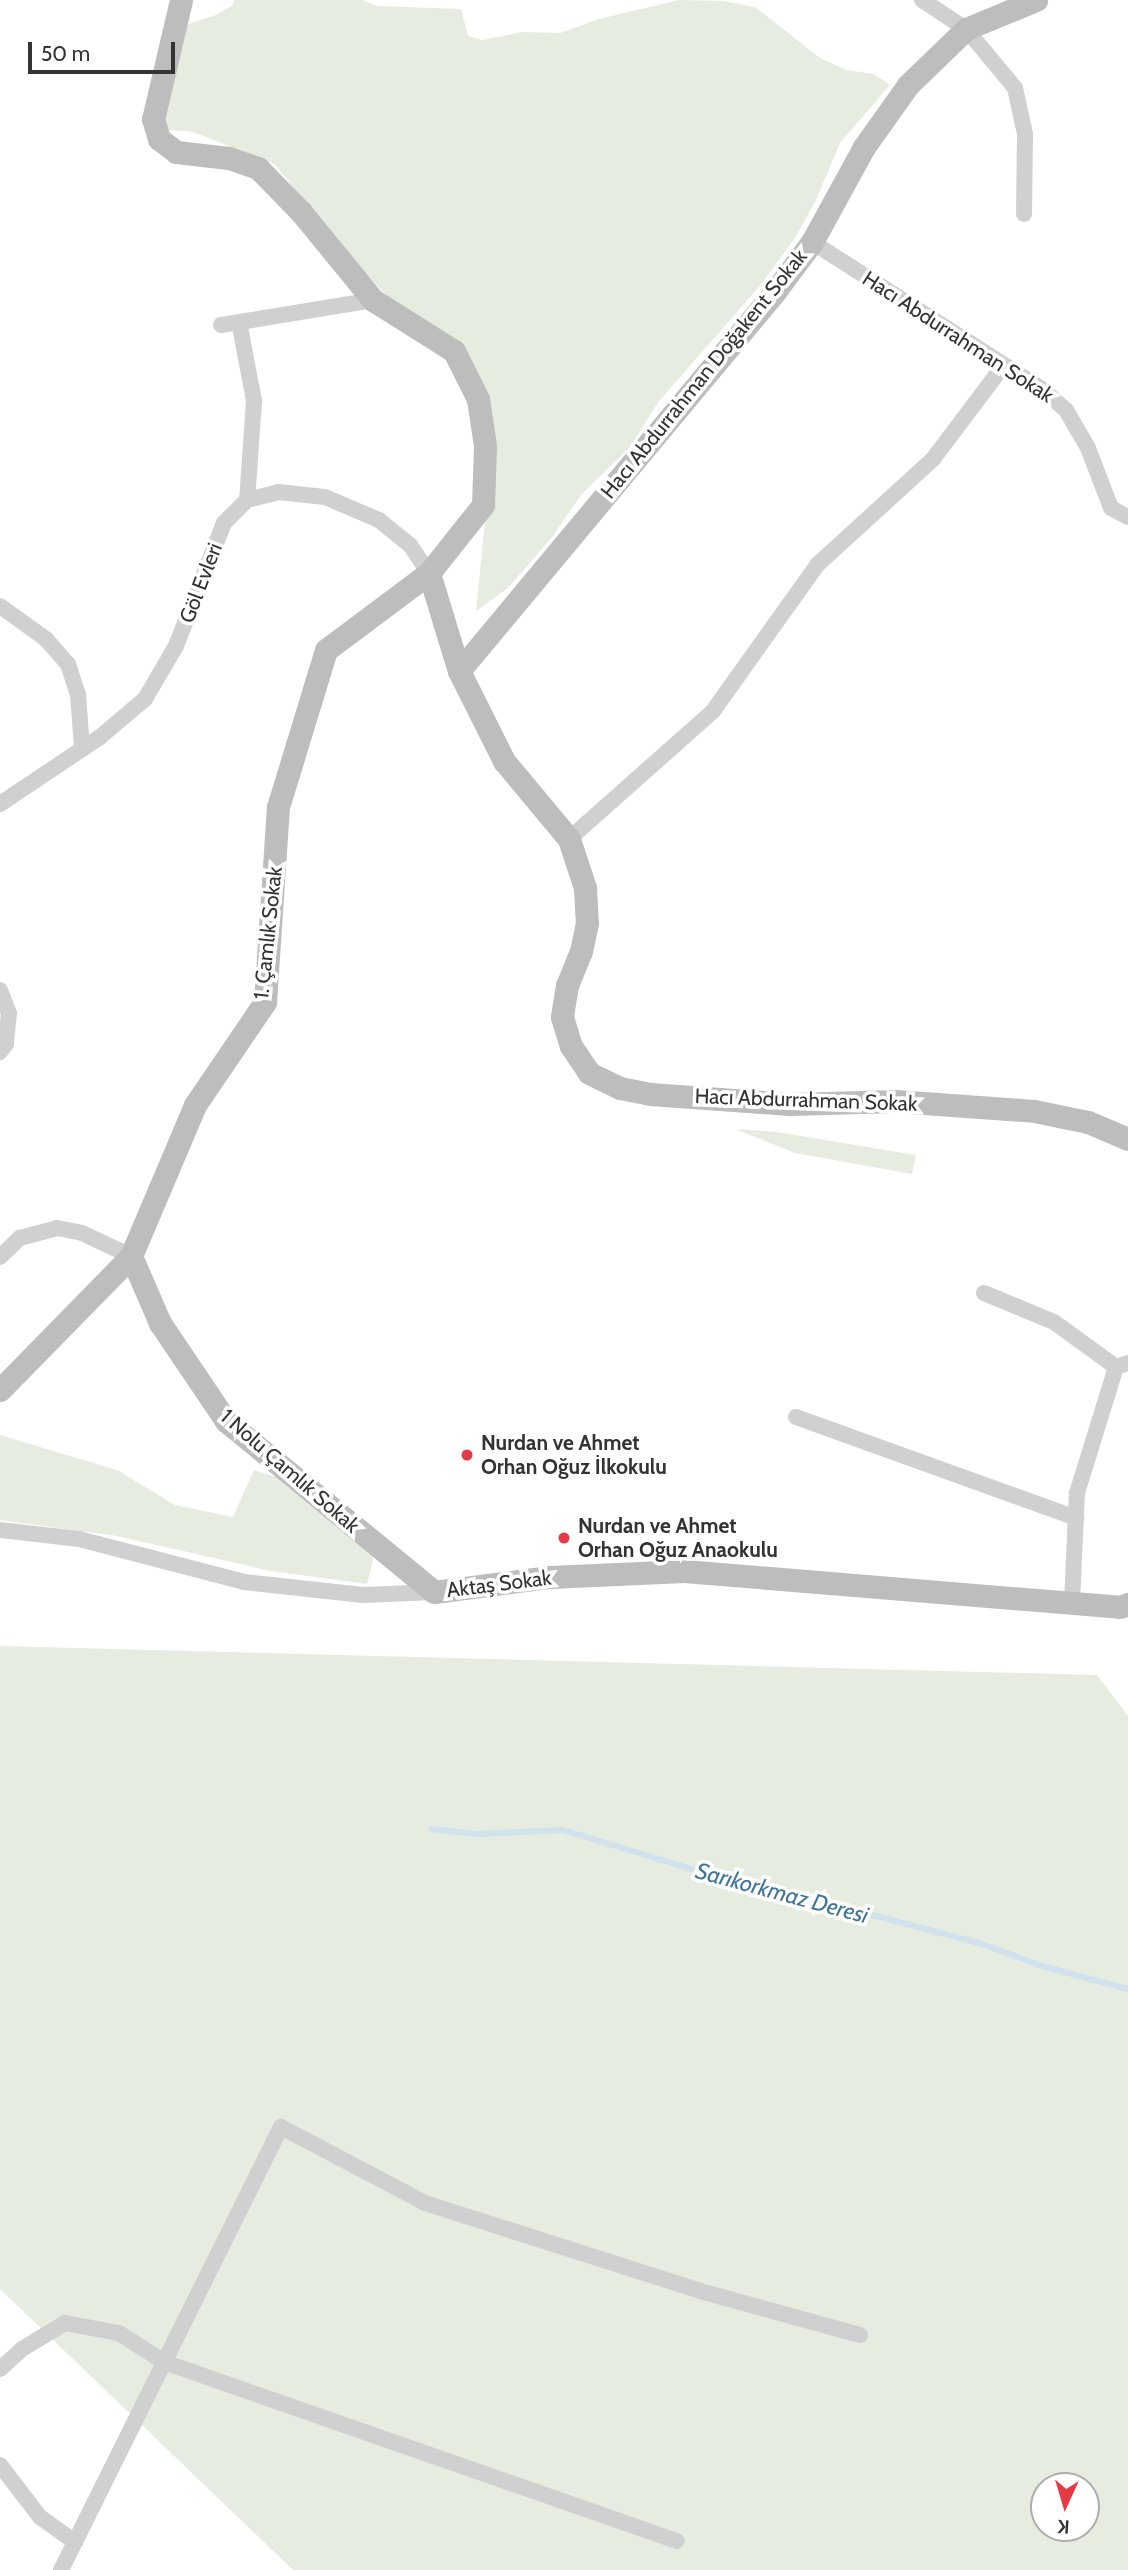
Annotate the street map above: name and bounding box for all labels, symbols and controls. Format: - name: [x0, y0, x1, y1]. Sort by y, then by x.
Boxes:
- scale bar: [32, 28, 178, 72]
- text: 50 m: [41, 41, 90, 66]
- street label: Hacı Abdurrahman Doğakent Sokak: [596, 244, 812, 504]
- street label: Hacı Abdurrahman Sokak: [858, 266, 1058, 408]
- street label: Göl Evleri: [174, 539, 228, 627]
- street label: 1. Çamlık Sokak: [248, 865, 288, 1001]
- street label: Hacı Abdurrahman Sokak: [694, 1084, 918, 1116]
- street label: 1 Nolu Çamlık Sokak: [215, 1404, 365, 1538]
- place label: Nurdan ve Ahmet Orhan Oğuz İlkokulu: [481, 1430, 667, 1480]
- marker: Nurdan ve Ahmet Orhan Oğuz İlkokulu: [459, 1447, 475, 1463]
- place label: Nurdan ve Ahmet Orhan Oğuz Anaokulu: [578, 1513, 778, 1563]
- marker: Nurdan ve Ahmet Orhan Oğuz Anaokulu: [556, 1530, 572, 1546]
- street label: Aktaş Sokak: [445, 1565, 553, 1603]
- water label: Sarıkorkmaz Deresi: [693, 1857, 871, 1929]
- north arrow: [1030, 2472, 1100, 2542]
- text: K: [1057, 2515, 1070, 2538]

